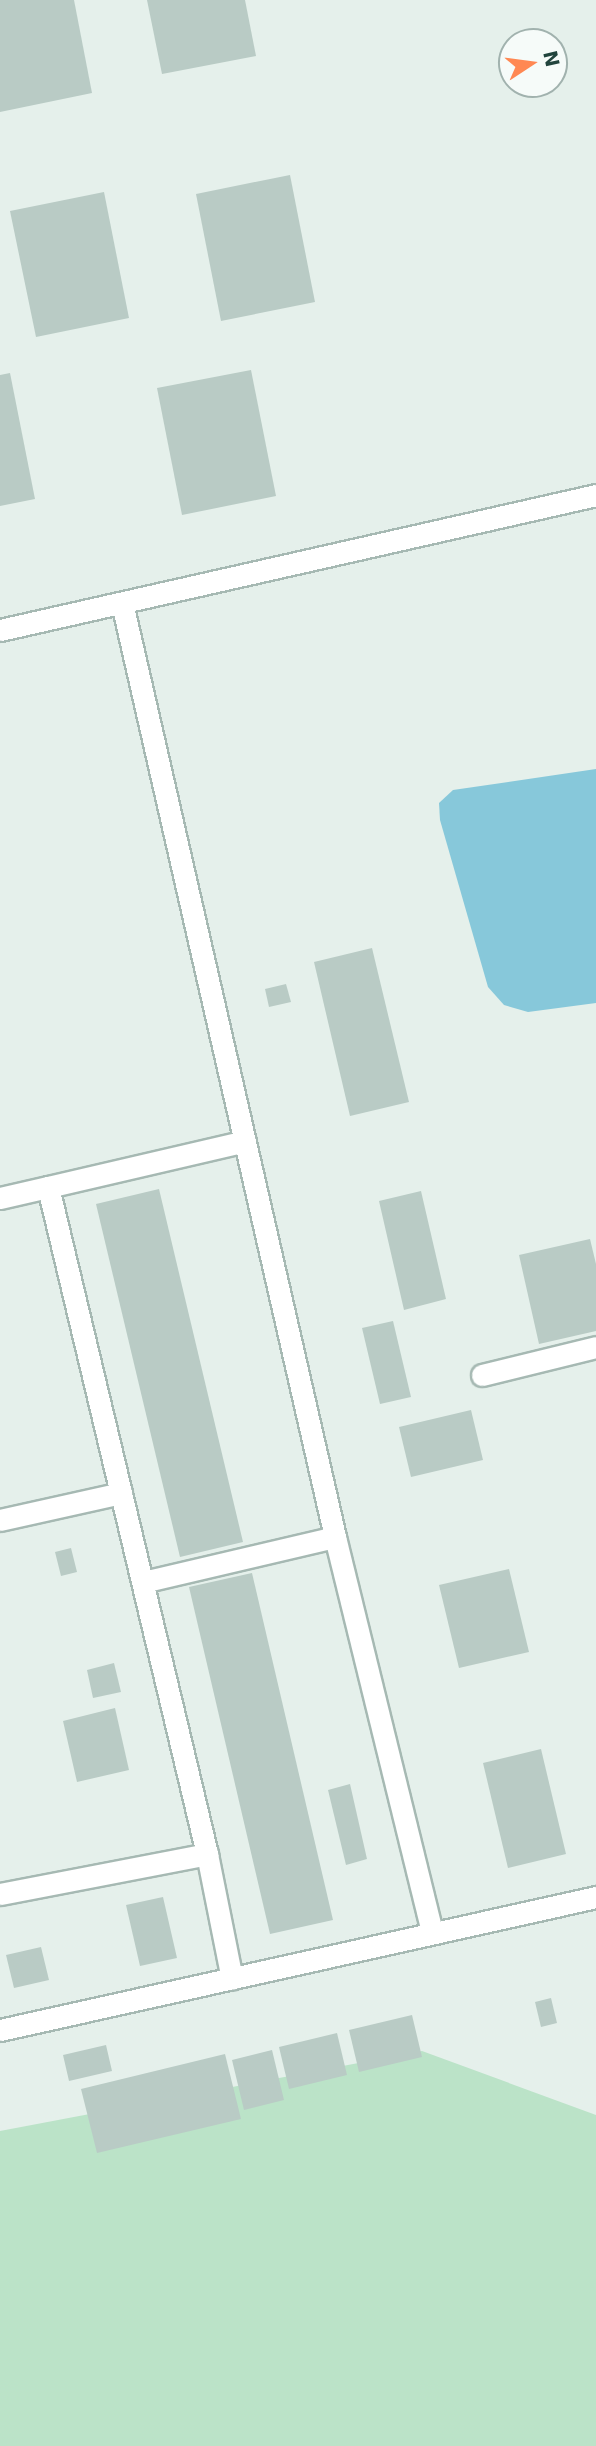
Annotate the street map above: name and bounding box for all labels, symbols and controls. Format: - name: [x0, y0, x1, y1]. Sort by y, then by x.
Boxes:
- north arrow: [498, 28, 568, 98]
- text: N: [539, 49, 564, 69]

